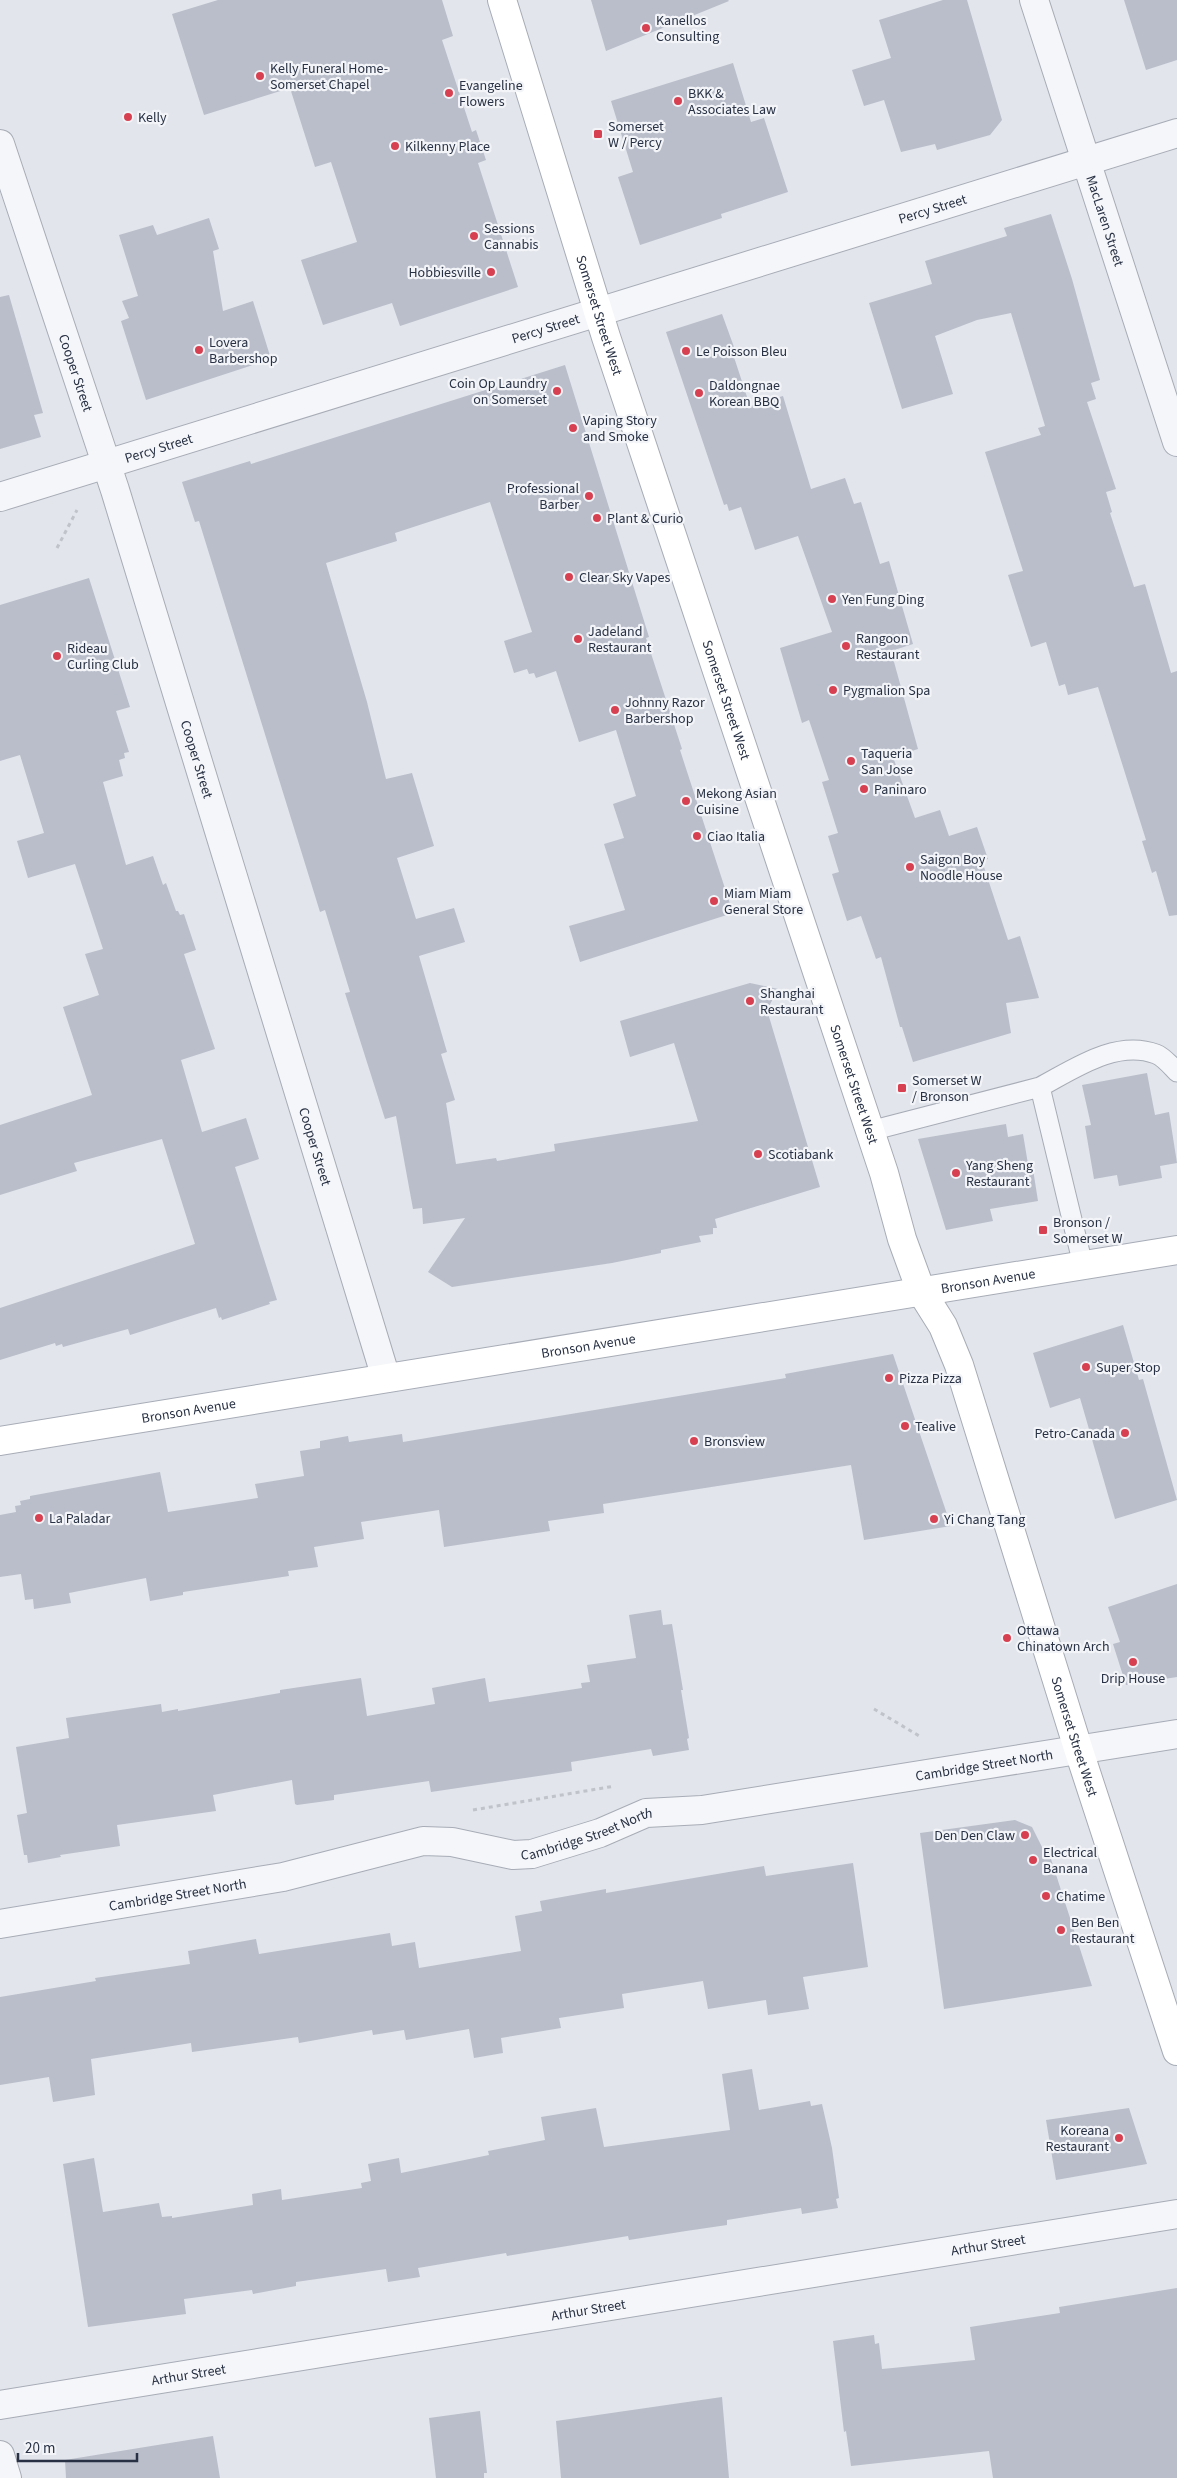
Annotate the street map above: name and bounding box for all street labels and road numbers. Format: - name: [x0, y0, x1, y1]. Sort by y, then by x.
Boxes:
- street label: MacLaren Street: [1080, 173, 1129, 269]
- street label: Percy Street: [896, 190, 969, 230]
- street label: Somerset Street West: [570, 253, 627, 378]
- street label: Percy Street: [509, 309, 583, 349]
- street label: Cooper Street: [53, 332, 97, 415]
- street label: Percy Street: [122, 429, 196, 469]
- street label: Somerset Street West: [696, 638, 755, 763]
- street label: Cooper Street: [175, 718, 218, 801]
- street label: Somerset Street West: [824, 1022, 883, 1147]
- street label: Cooper Street: [293, 1105, 336, 1189]
- street label: Bronson Avenue: [940, 1264, 1037, 1299]
- street label: Bronson Avenue: [540, 1329, 637, 1364]
- street label: Bronson Avenue: [140, 1394, 237, 1429]
- street label: Somerset Street West: [1045, 1674, 1102, 1800]
- street label: Cambridge Street North: [914, 1745, 1055, 1787]
- street label: Cambridge Street North: [520, 1804, 653, 1866]
- street label: Cambridge Street North: [108, 1874, 248, 1917]
- street label: Arthur Street: [950, 2230, 1027, 2262]
- street label: Arthur Street: [550, 2295, 627, 2326]
- street label: Arthur Street: [150, 2359, 228, 2391]

